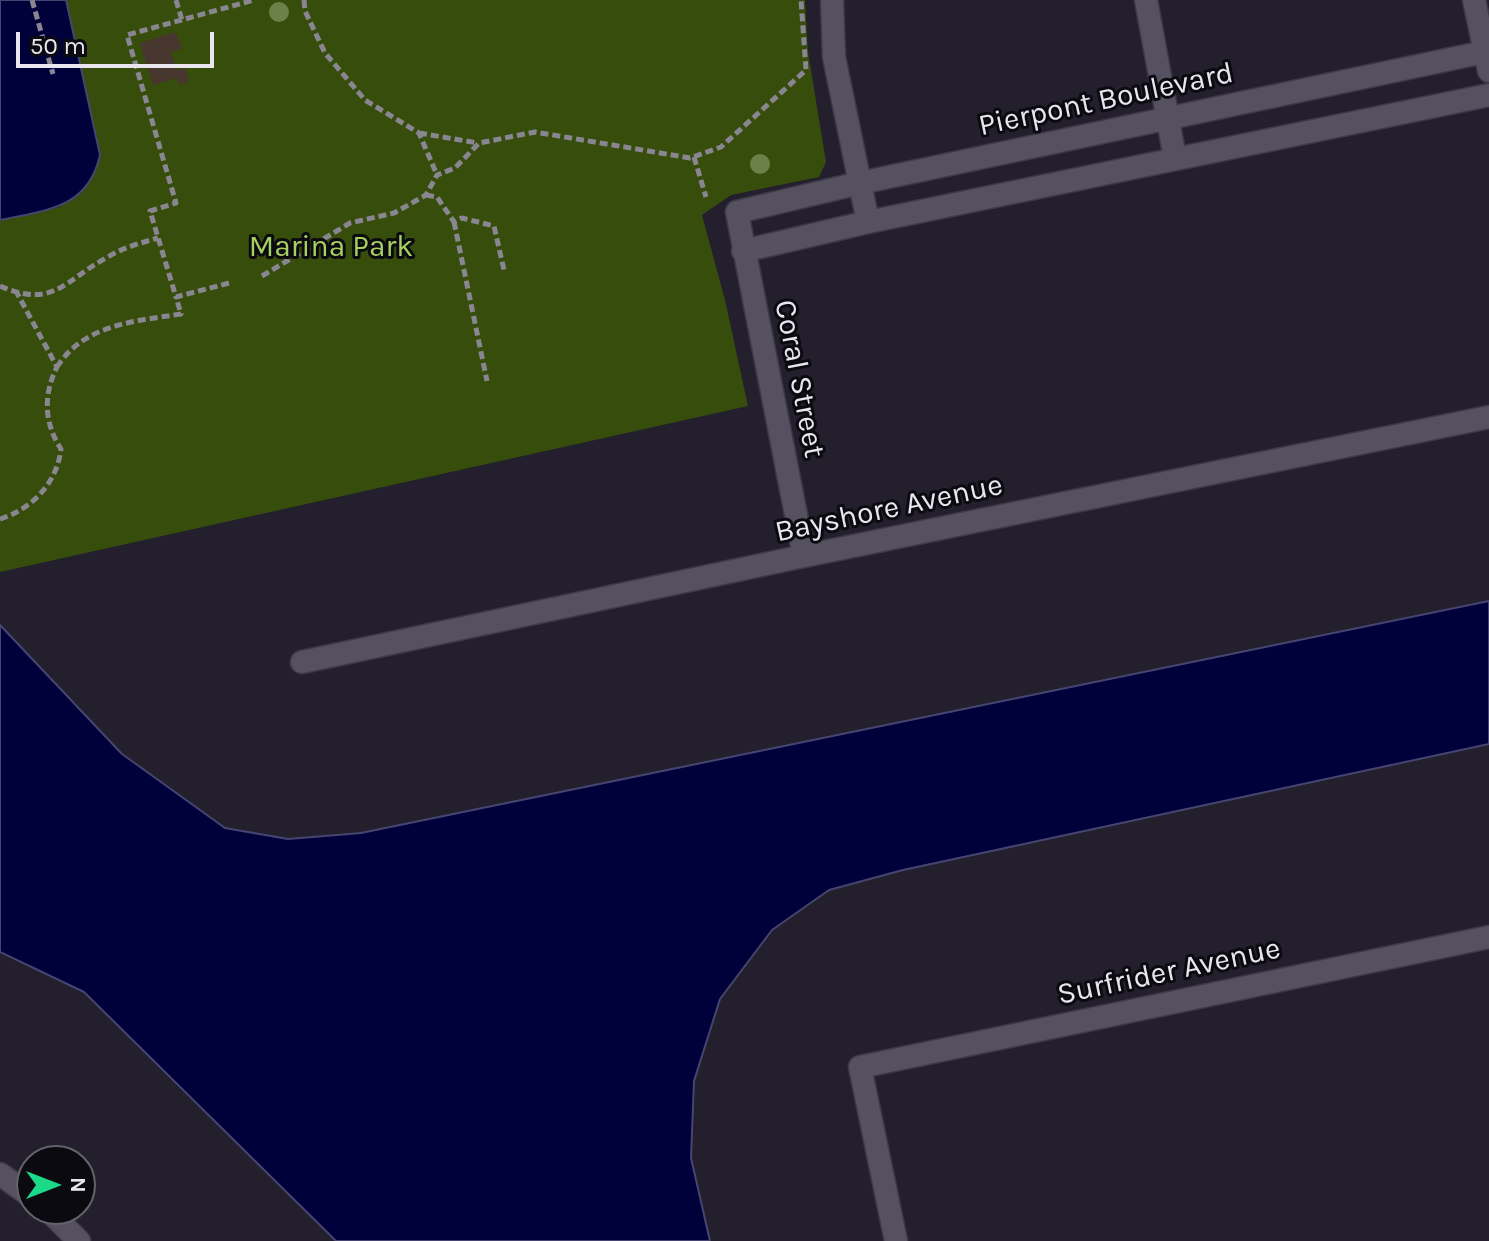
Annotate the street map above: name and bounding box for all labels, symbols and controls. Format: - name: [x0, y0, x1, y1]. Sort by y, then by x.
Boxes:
- scale bar: [20, 16, 218, 66]
- text: 50 m: [30, 32, 86, 60]
- street label: Pierpont Boulevard: [975, 55, 1237, 145]
- park label: Marina Park: [249, 229, 413, 265]
- street label: Coral Street: [766, 297, 832, 461]
- street label: Bayshore Avenue: [772, 467, 1006, 551]
- street label: Surfrider Avenue: [1054, 931, 1284, 1013]
- north arrow: [16, 1145, 96, 1225]
- text: N: [65, 1177, 91, 1193]

